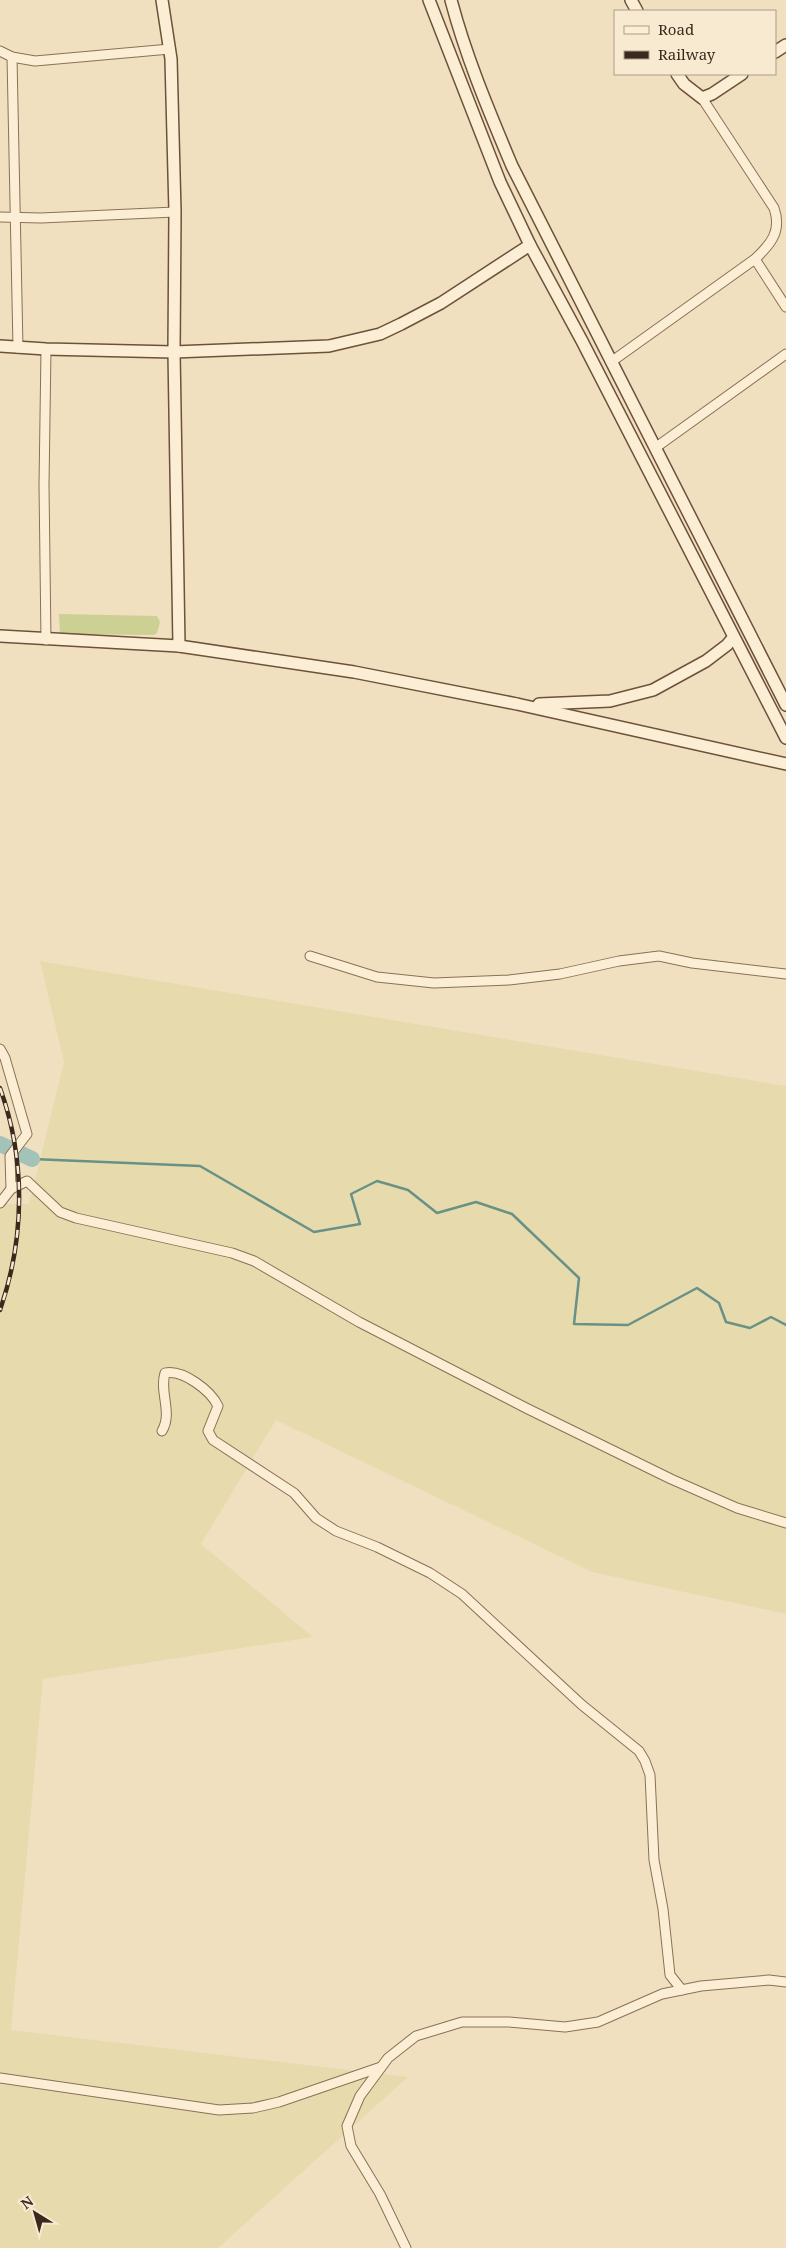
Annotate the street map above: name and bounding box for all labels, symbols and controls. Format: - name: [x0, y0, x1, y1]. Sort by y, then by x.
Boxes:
- legend: [614, 10, 776, 75]
- text: Road: [658, 19, 694, 39]
- text: Railway: [658, 44, 716, 64]
- north arrow: [10, 2188, 60, 2238]
- text: N: [17, 2191, 37, 2213]

